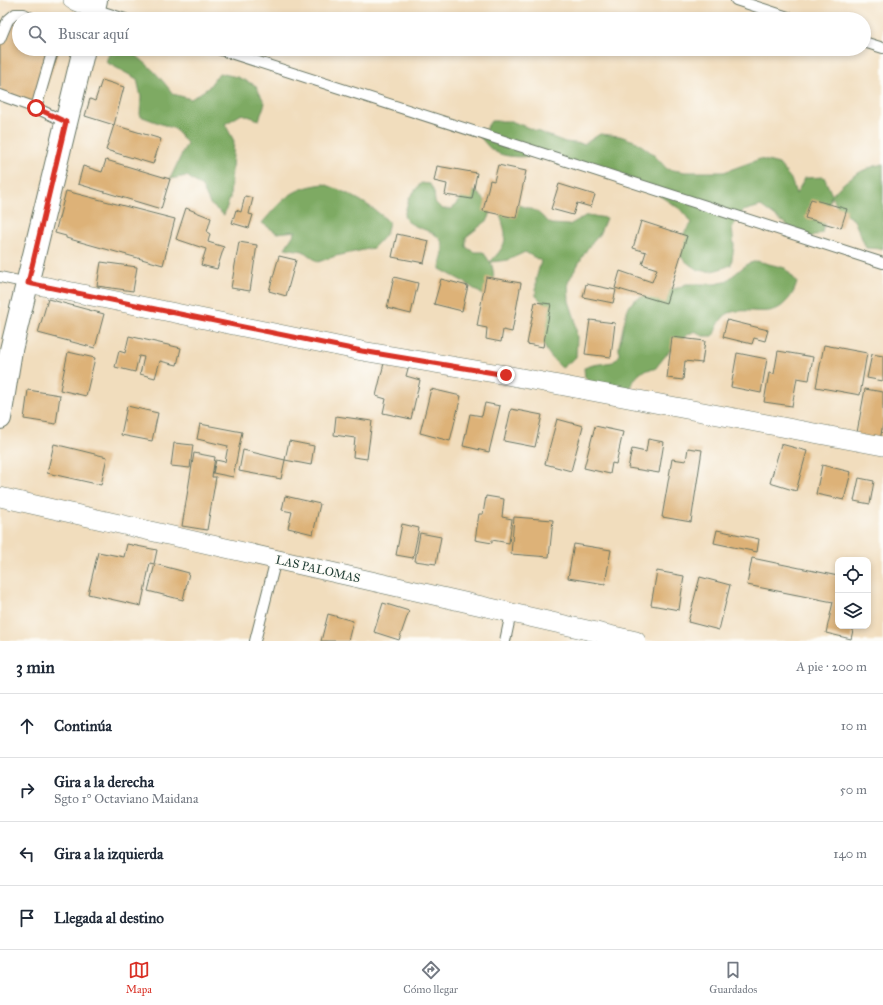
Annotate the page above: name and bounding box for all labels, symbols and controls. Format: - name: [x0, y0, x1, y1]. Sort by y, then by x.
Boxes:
- search box: [12, 12, 871, 56]
- icon: search: [26, 23, 48, 45]
- text: Buscar aquí: [58, 25, 129, 43]
- route start: [27, 99, 45, 117]
- route end: [497, 366, 515, 384]
- street label: LAS PALOMAS: [274, 552, 362, 586]
- map controls: [835, 557, 871, 629]
- button: locate: [835, 557, 871, 593]
- button: layers: [835, 593, 871, 629]
- text: 3 min: [16, 657, 55, 678]
- text: A pie · 200 m: [796, 659, 867, 675]
- icon: ahead: [16, 715, 38, 737]
- text: Continúa: [54, 717, 112, 735]
- text: 10 m: [841, 718, 867, 734]
- text: Gira a la derecha: [54, 773, 154, 791]
- icon: right: [16, 779, 38, 801]
- text: 50 m: [840, 782, 867, 798]
- text: Sgto 1° Octaviano Maidana: [54, 791, 198, 807]
- icon: left: [16, 843, 38, 865]
- text: Gira a la izquierda: [54, 845, 163, 863]
- text: 140 m: [833, 846, 867, 862]
- icon: arrive: [16, 907, 38, 929]
- text: Llegada al destino: [54, 909, 164, 927]
- tab: Mapa: [126, 959, 152, 996]
- tab: Cómo llegar: [403, 959, 458, 996]
- tab: Guardados: [709, 959, 757, 996]

